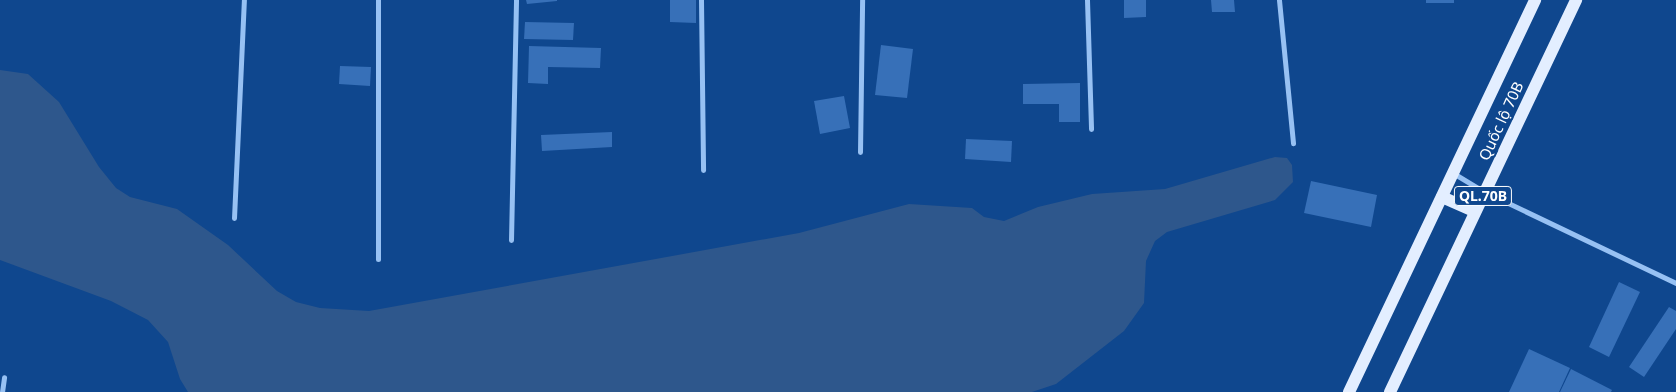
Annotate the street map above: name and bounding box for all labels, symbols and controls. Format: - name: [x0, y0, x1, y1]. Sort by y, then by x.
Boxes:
- street label: Quốc lộ 70B: [1475, 79, 1527, 163]
- road number: QL.70B: [1453, 185, 1513, 208]

